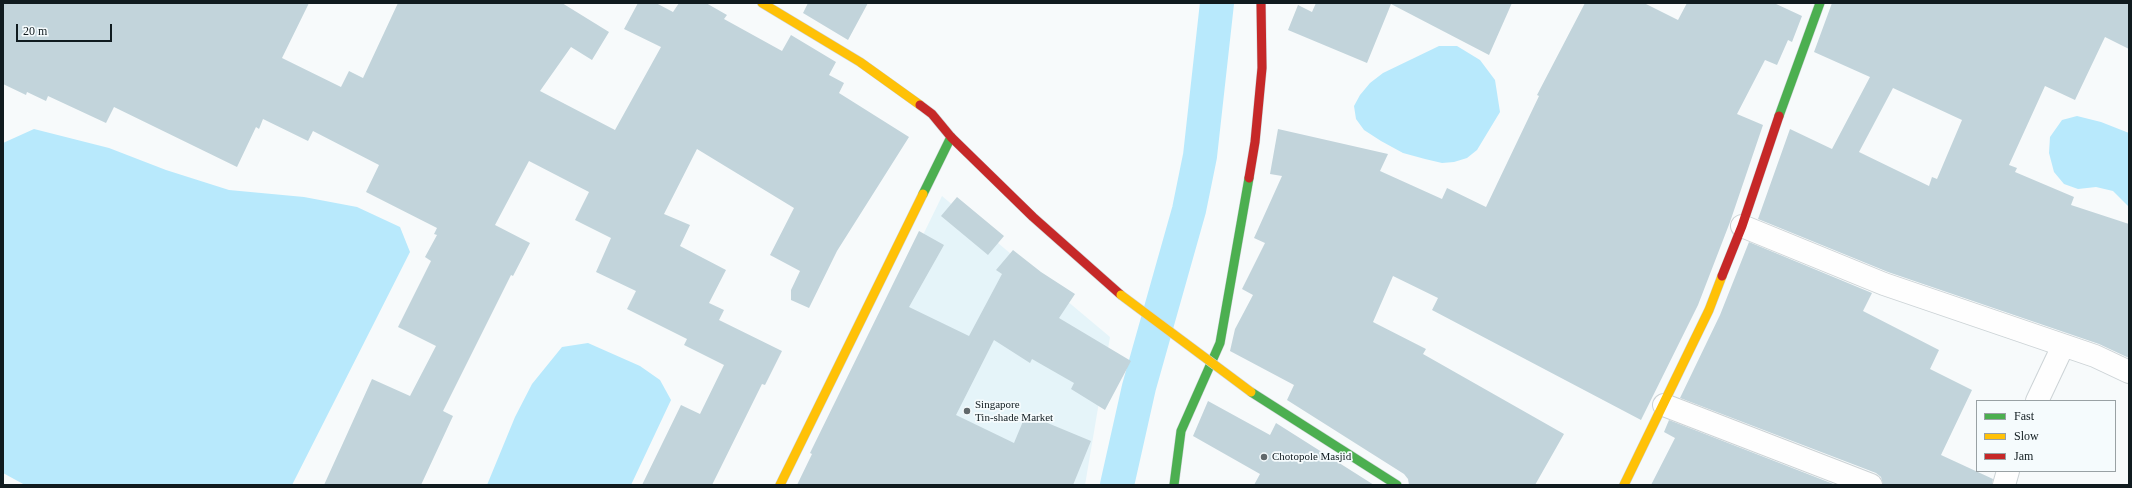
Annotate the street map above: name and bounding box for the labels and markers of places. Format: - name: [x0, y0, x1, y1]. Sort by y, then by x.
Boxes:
- place label: Singapore Tin-shade Market: [975, 398, 1065, 424]
- marker: Singapore Tin-shade Market: [962, 406, 972, 416]
- place label: Chotopole Masjid: [1272, 450, 1362, 464]
- marker: Chotopole Masjid: [1259, 452, 1269, 462]

